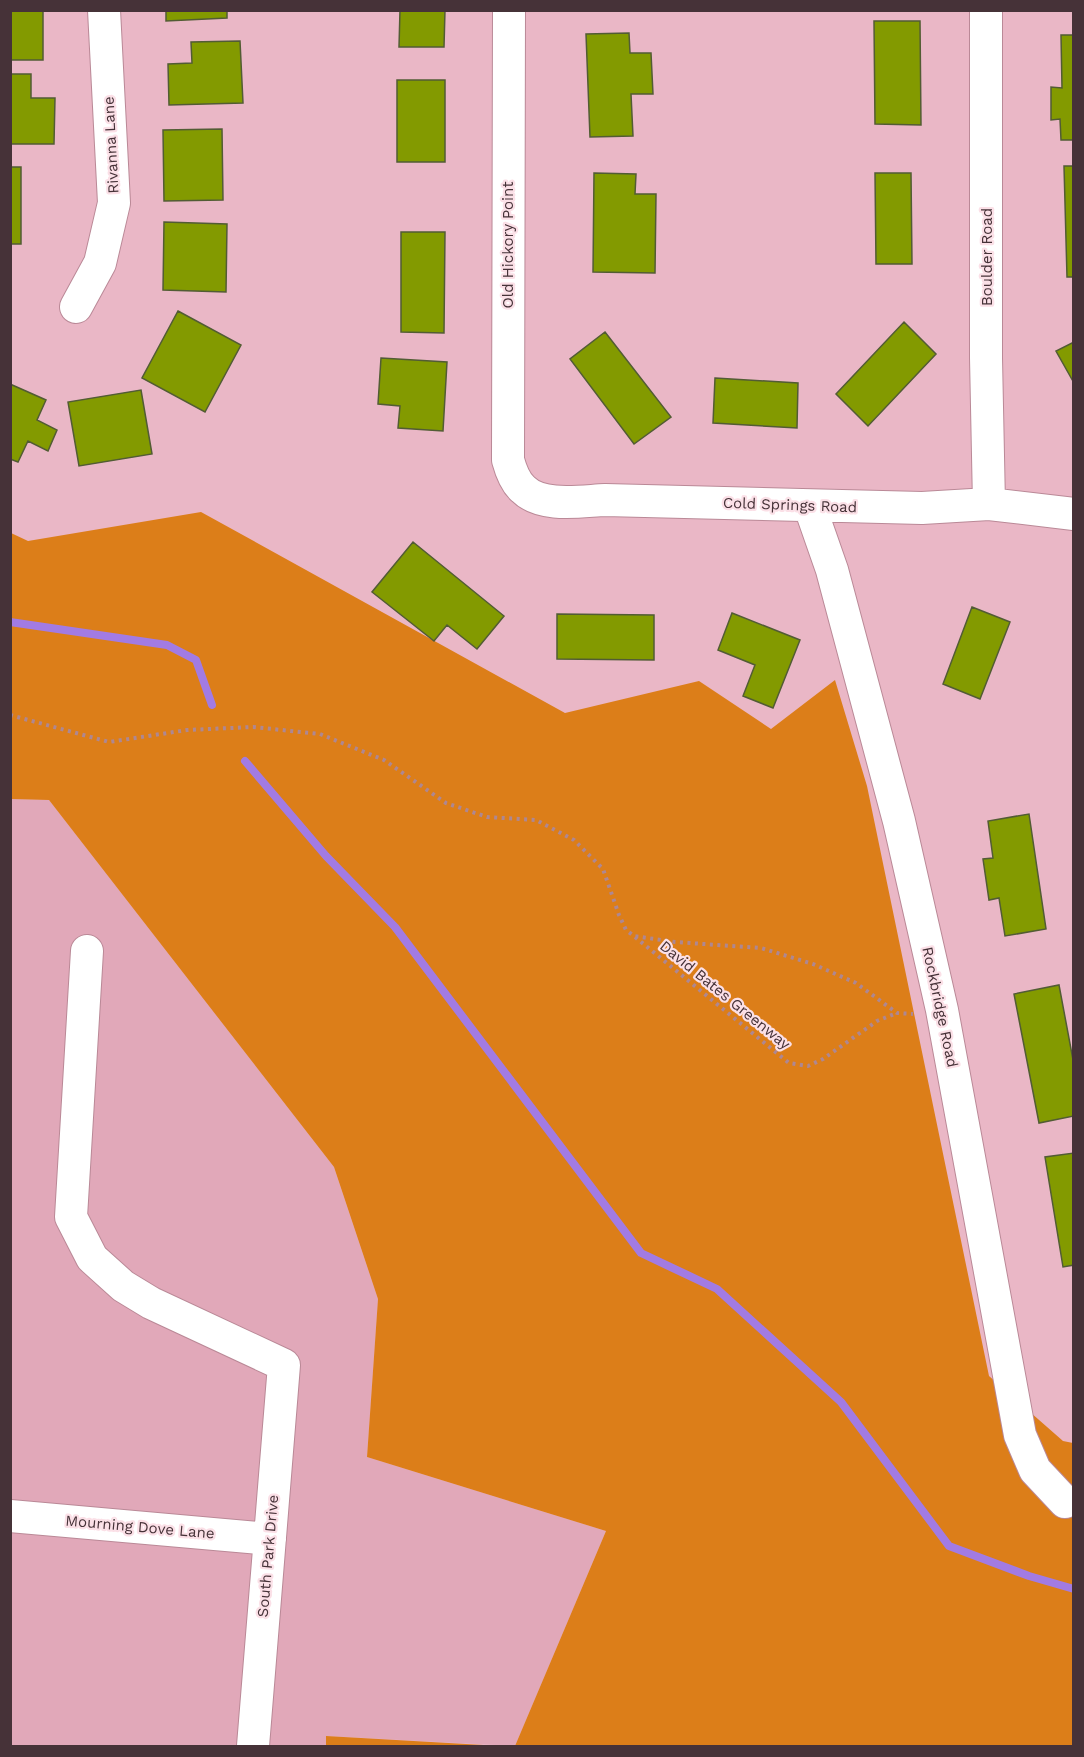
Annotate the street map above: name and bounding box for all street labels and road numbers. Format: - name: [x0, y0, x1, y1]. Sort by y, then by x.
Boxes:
- street label: Rivanna Lane: [99, 96, 123, 194]
- street label: Old Hickory Point: [499, 181, 517, 309]
- street label: Boulder Road: [978, 208, 996, 306]
- street label: Cold Springs Road: [723, 494, 857, 516]
- street label: David Bates Greenway: [656, 937, 794, 1053]
- street label: Rockbridge Road: [918, 945, 962, 1069]
- street label: South Park Drive: [254, 1494, 282, 1618]
- street label: Mourning Dove Lane: [65, 1512, 215, 1542]

